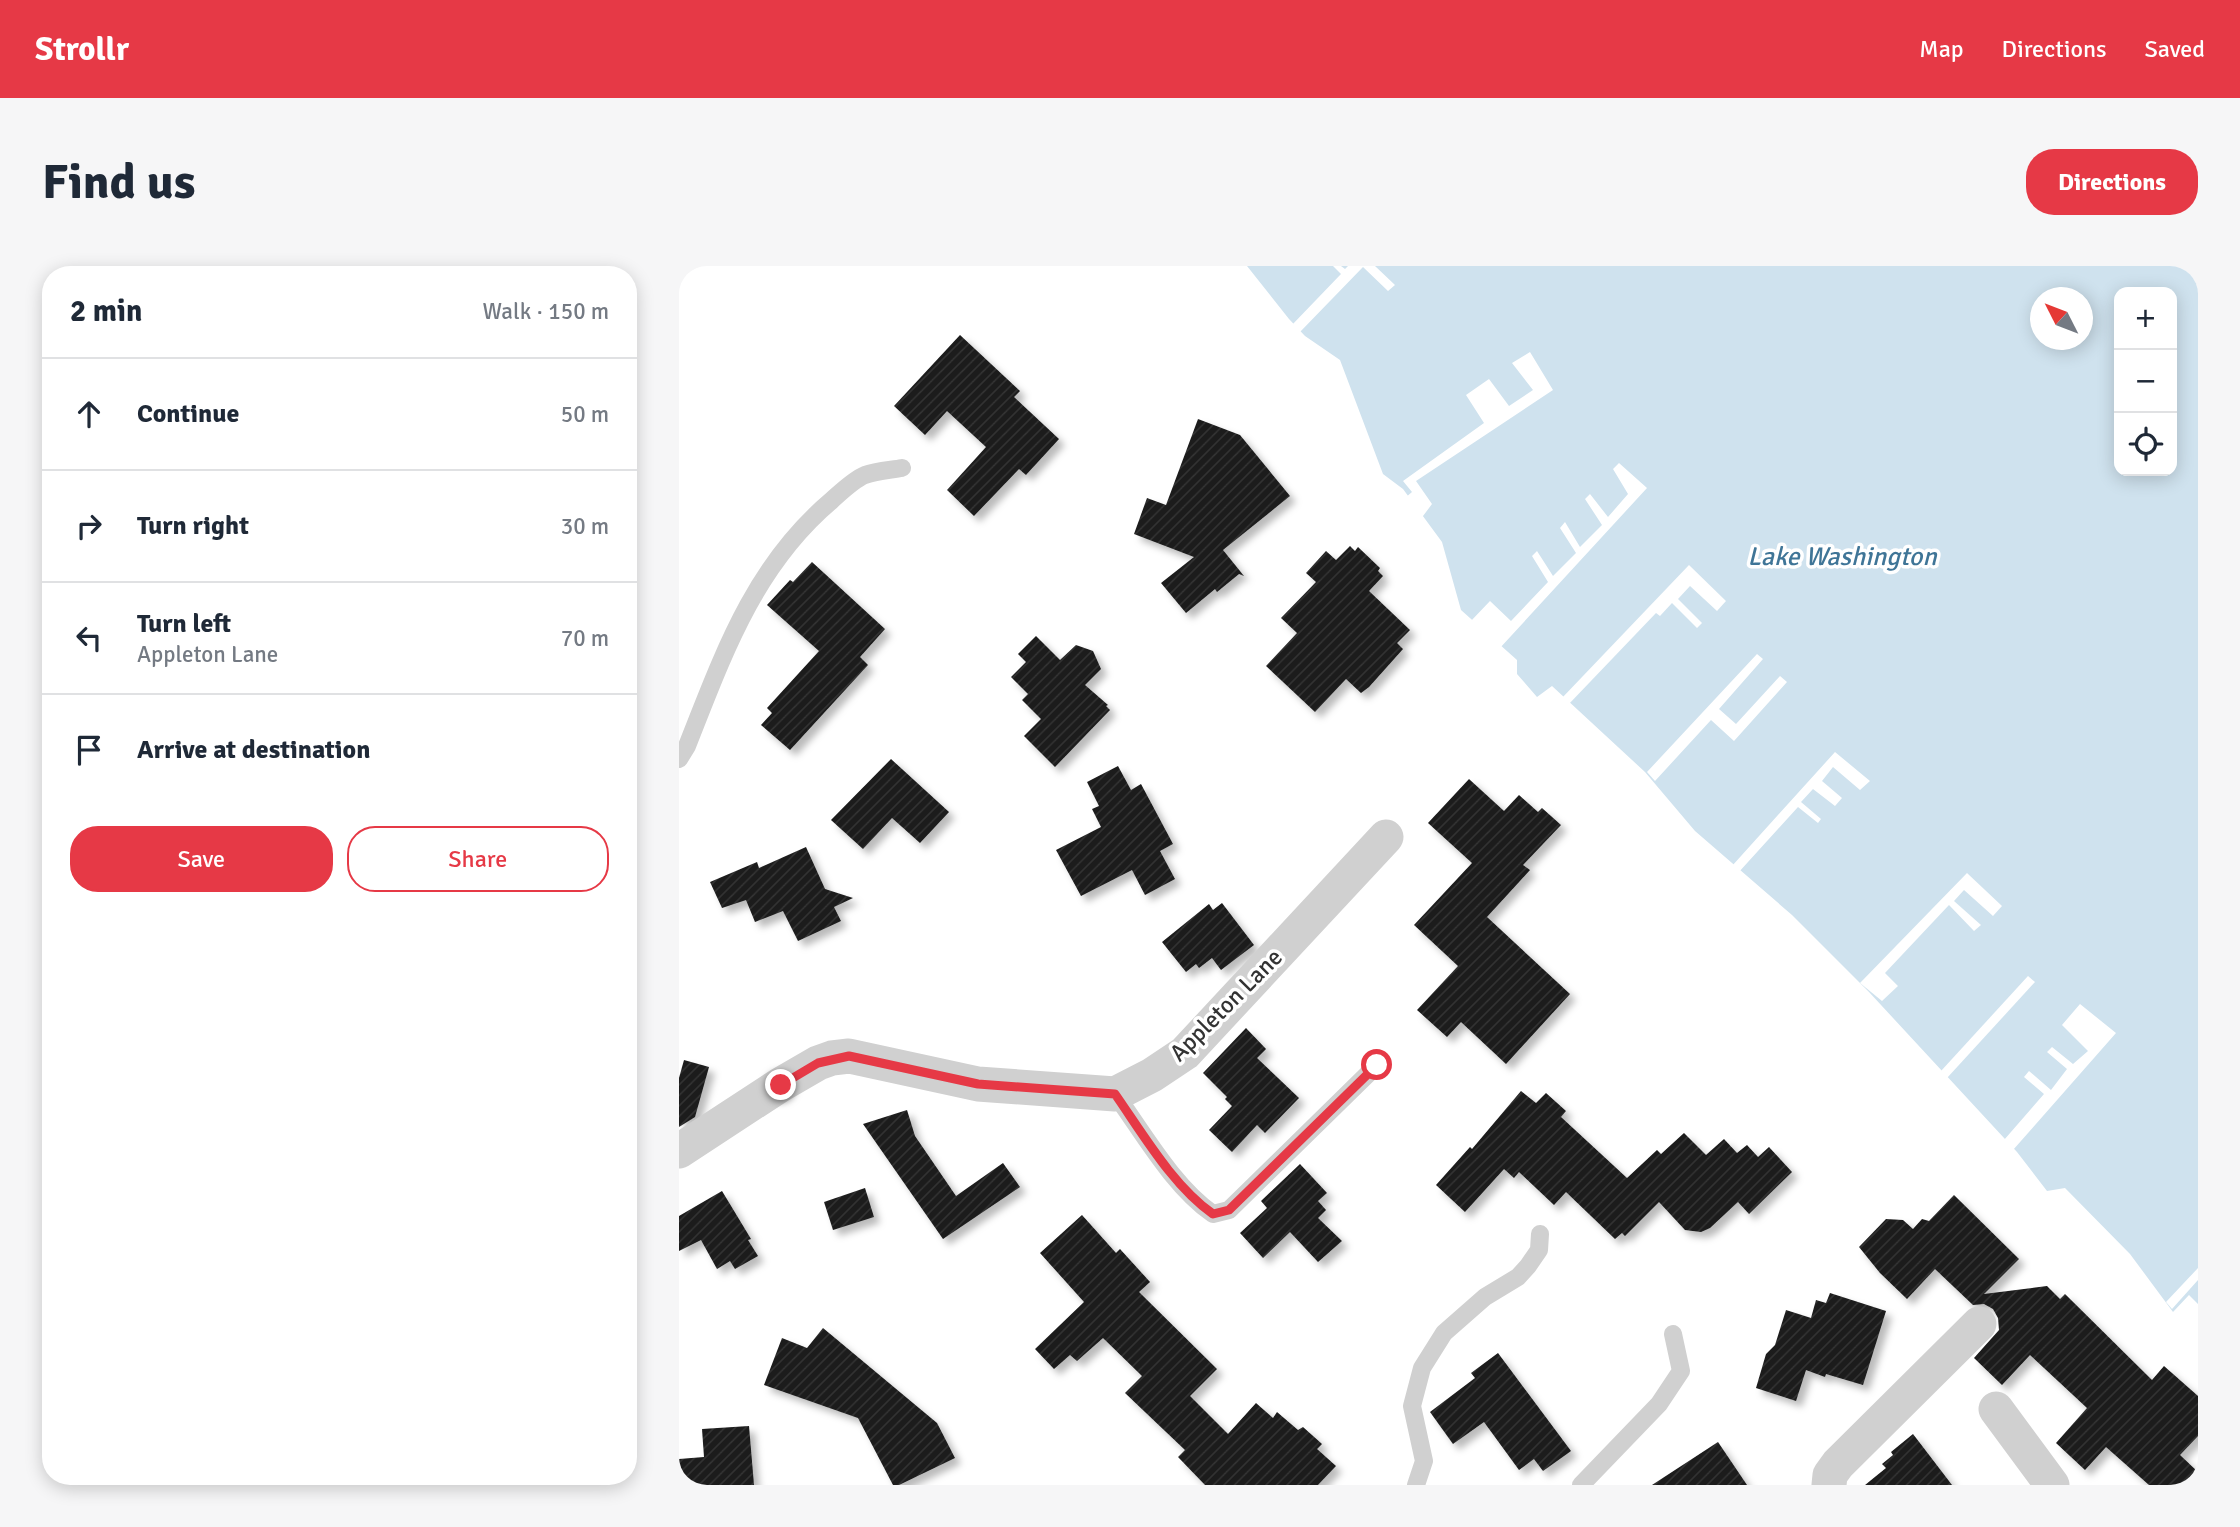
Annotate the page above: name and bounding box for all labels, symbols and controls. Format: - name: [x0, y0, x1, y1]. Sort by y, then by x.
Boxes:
- text: Strollr: [35, 29, 129, 70]
- text: Map: [1919, 34, 1964, 64]
- text: Directions: [2002, 34, 2107, 64]
- text: Saved: [2145, 34, 2205, 64]
- button: Directions: [2026, 149, 2198, 215]
- text: Find us: [42, 152, 195, 212]
- north arrow: [2030, 287, 2093, 350]
- map controls: [2114, 287, 2177, 476]
- button: +: [2114, 287, 2177, 350]
- text: 2 min: [70, 293, 142, 330]
- text: Walk · 150 m: [483, 297, 609, 326]
- button: −: [2114, 350, 2177, 413]
- icon: ahead: [70, 395, 108, 433]
- text: Continue: [137, 398, 239, 430]
- text: 50 m: [561, 400, 609, 429]
- button: locate: [2114, 413, 2177, 476]
- icon: right: [70, 507, 108, 545]
- text: Turn right: [137, 510, 249, 542]
- text: 30 m: [561, 512, 609, 541]
- water label: Lake Washington: [1747, 541, 1937, 573]
- text: Turn left: [137, 608, 231, 640]
- icon: left: [70, 619, 108, 657]
- text: 70 m: [561, 624, 609, 653]
- text: Appleton Lane: [137, 640, 278, 669]
- icon: arrive: [70, 731, 108, 769]
- text: Arrive at destination: [137, 734, 370, 766]
- button: Save: [70, 826, 333, 892]
- button: Share: [347, 826, 609, 892]
- street label: Appleton Lane: [1163, 942, 1289, 1068]
- route start: [1361, 1049, 1392, 1080]
- route end: [765, 1069, 796, 1100]

